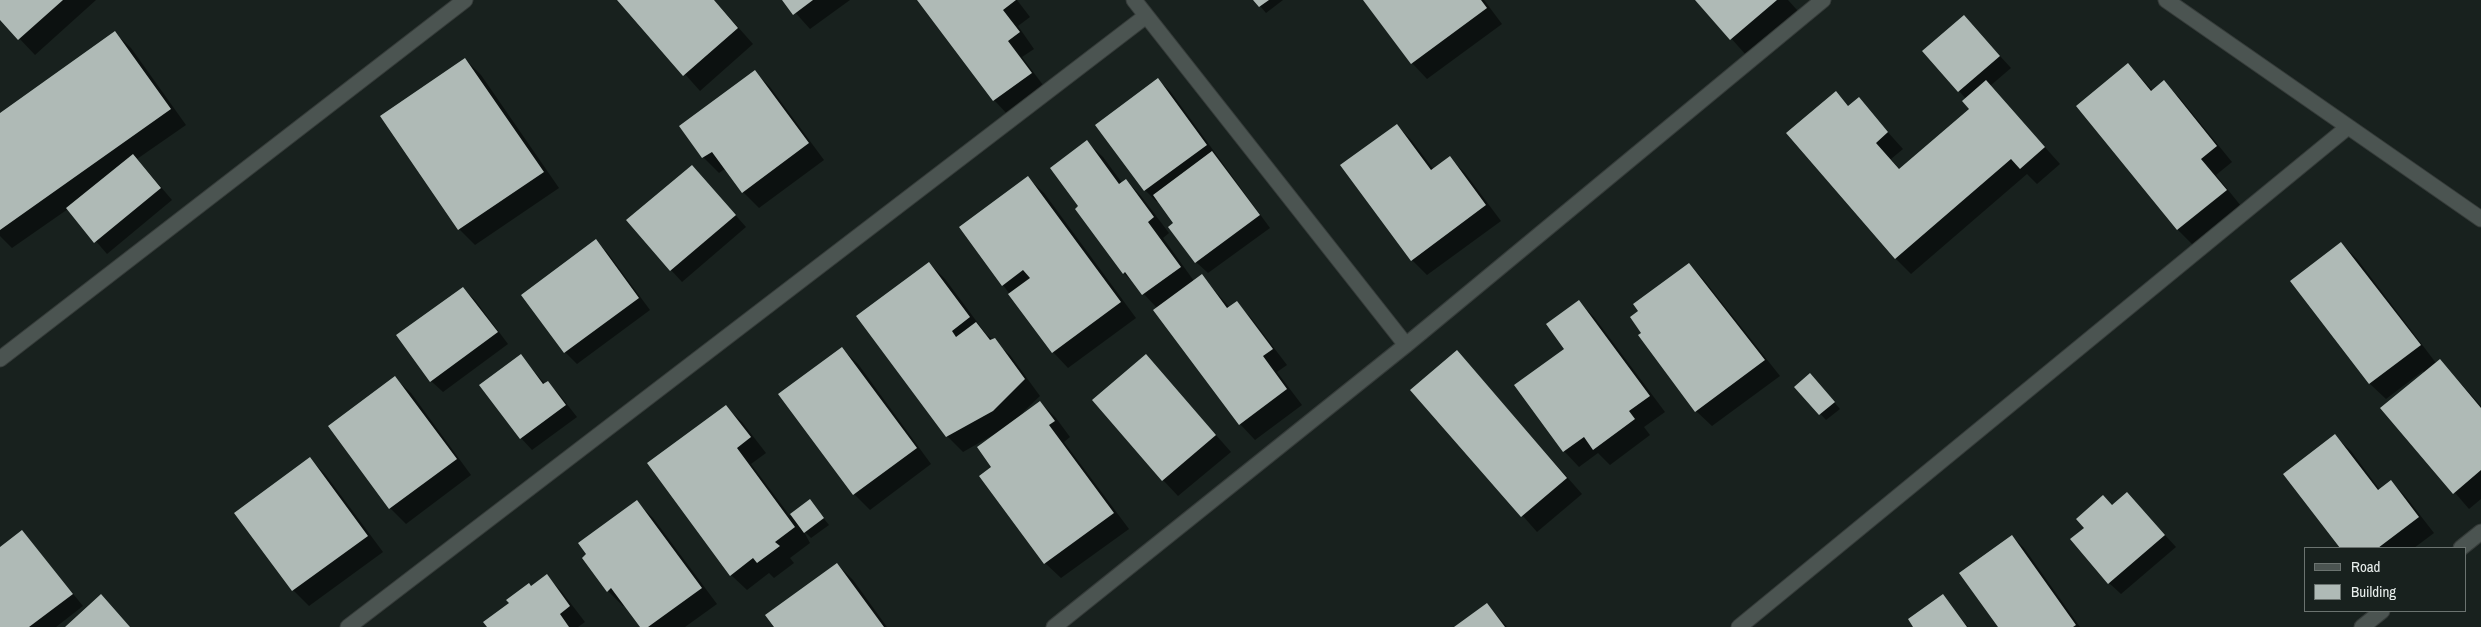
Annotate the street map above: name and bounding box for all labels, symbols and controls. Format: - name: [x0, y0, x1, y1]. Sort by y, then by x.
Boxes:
- legend: [2304, 547, 2466, 612]
- text: Road: [2351, 556, 2380, 577]
- text: Building: [2351, 581, 2396, 602]

